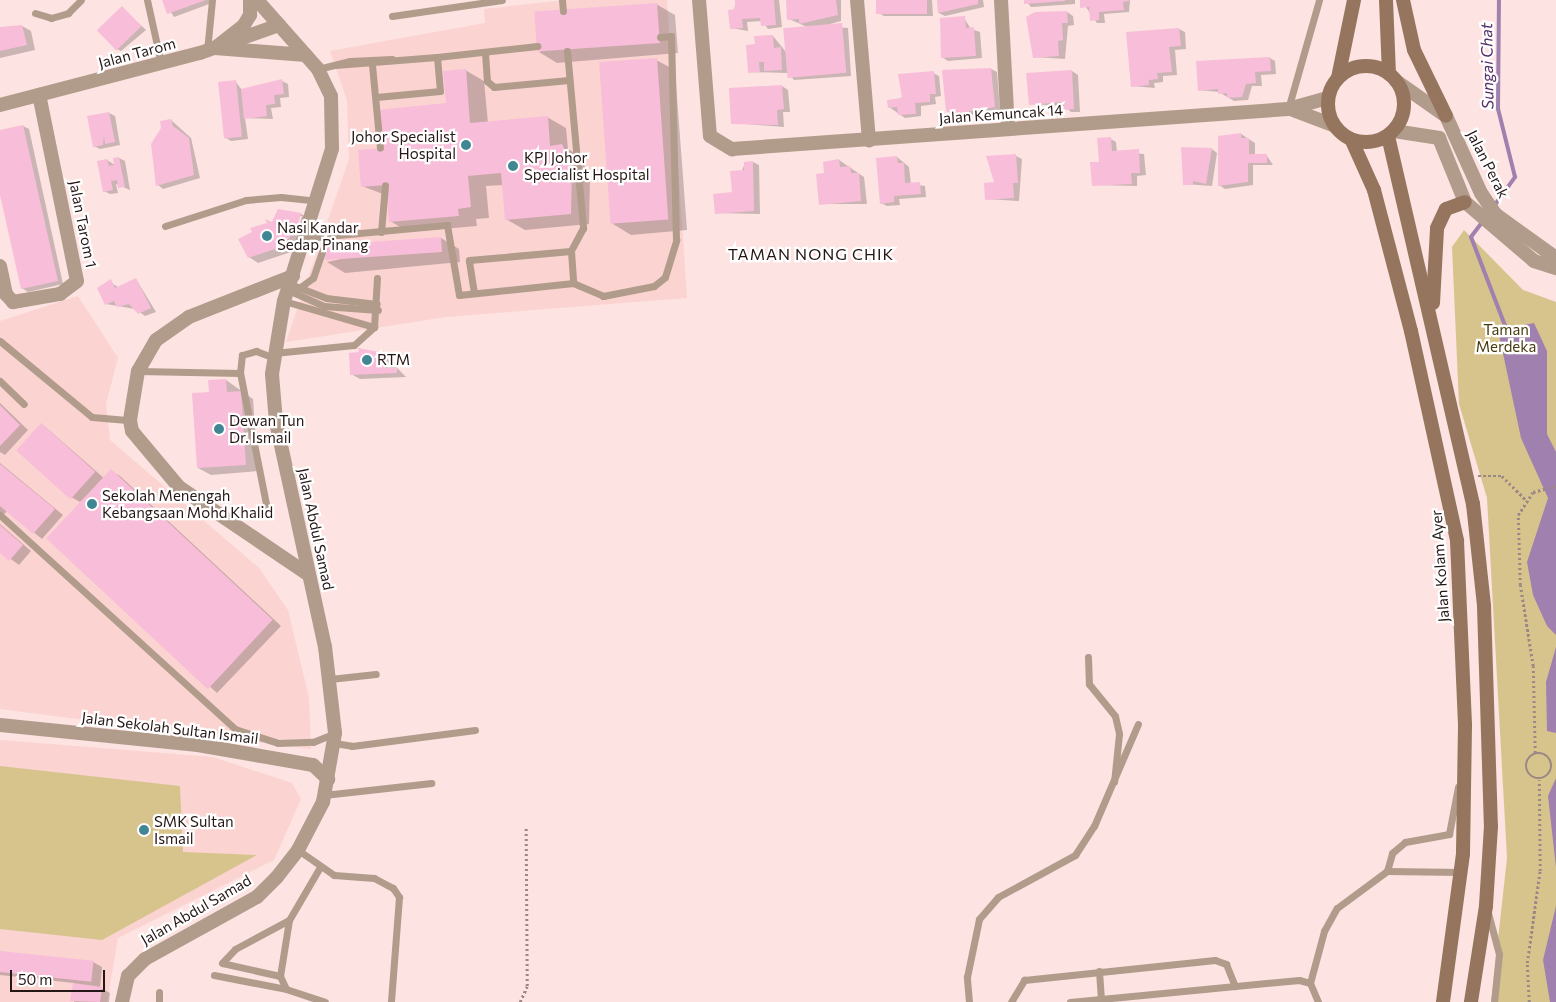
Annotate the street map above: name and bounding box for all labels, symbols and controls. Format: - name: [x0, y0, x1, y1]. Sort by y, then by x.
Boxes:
- water label: Sungai Chat: [1477, 23, 1497, 109]
- street label: Jalan Tarom: [96, 34, 178, 72]
- street label: Jalan Kemuncak 14: [938, 101, 1064, 127]
- place label: Johor Specialist Hospital: [351, 127, 456, 162]
- street label: Jalan Perak: [1463, 127, 1513, 201]
- marker: Johor Specialist Hospital: [460, 139, 472, 151]
- place label: KPJ Johor Specialist Hospital: [524, 148, 650, 183]
- marker: KPJ Johor Specialist Hospital: [506, 159, 520, 173]
- street label: Jalan Tarom 1: [66, 179, 100, 269]
- place label: Nasi Kandar Sedap Pinang: [277, 218, 368, 253]
- marker: Nasi Kandar Sedap Pinang: [261, 230, 273, 242]
- district label: TAMAN NONG CHIK: [726, 244, 896, 264]
- park label: Taman Merdeka: [1476, 320, 1536, 355]
- place label: RTM: [377, 351, 410, 369]
- marker: RTM: [361, 354, 373, 366]
- place label: Dewan Tun Dr. Ismail: [229, 411, 304, 446]
- marker: Dewan Tun Dr. Ismail: [213, 423, 225, 435]
- street label: Jalan Abdul Samad: [294, 466, 338, 592]
- place label: Sekolah Menengah Kebangsaan Mohd Khalid: [102, 486, 273, 521]
- marker: Sekolah Menengah Kebangsaan Mohd Khalid: [86, 498, 98, 510]
- street label: Jalan Kolam Ayer: [1427, 509, 1453, 623]
- street label: Jalan Sekolah Sultan Ismail: [81, 708, 259, 748]
- place label: SMK Sultan Ismail: [154, 812, 234, 847]
- marker: SMK Sultan Ismail: [138, 824, 150, 836]
- street label: Jalan Abdul Samad: [138, 871, 254, 949]
- scale bar: [12, 960, 108, 992]
- text: 50 m: [18, 970, 52, 988]

